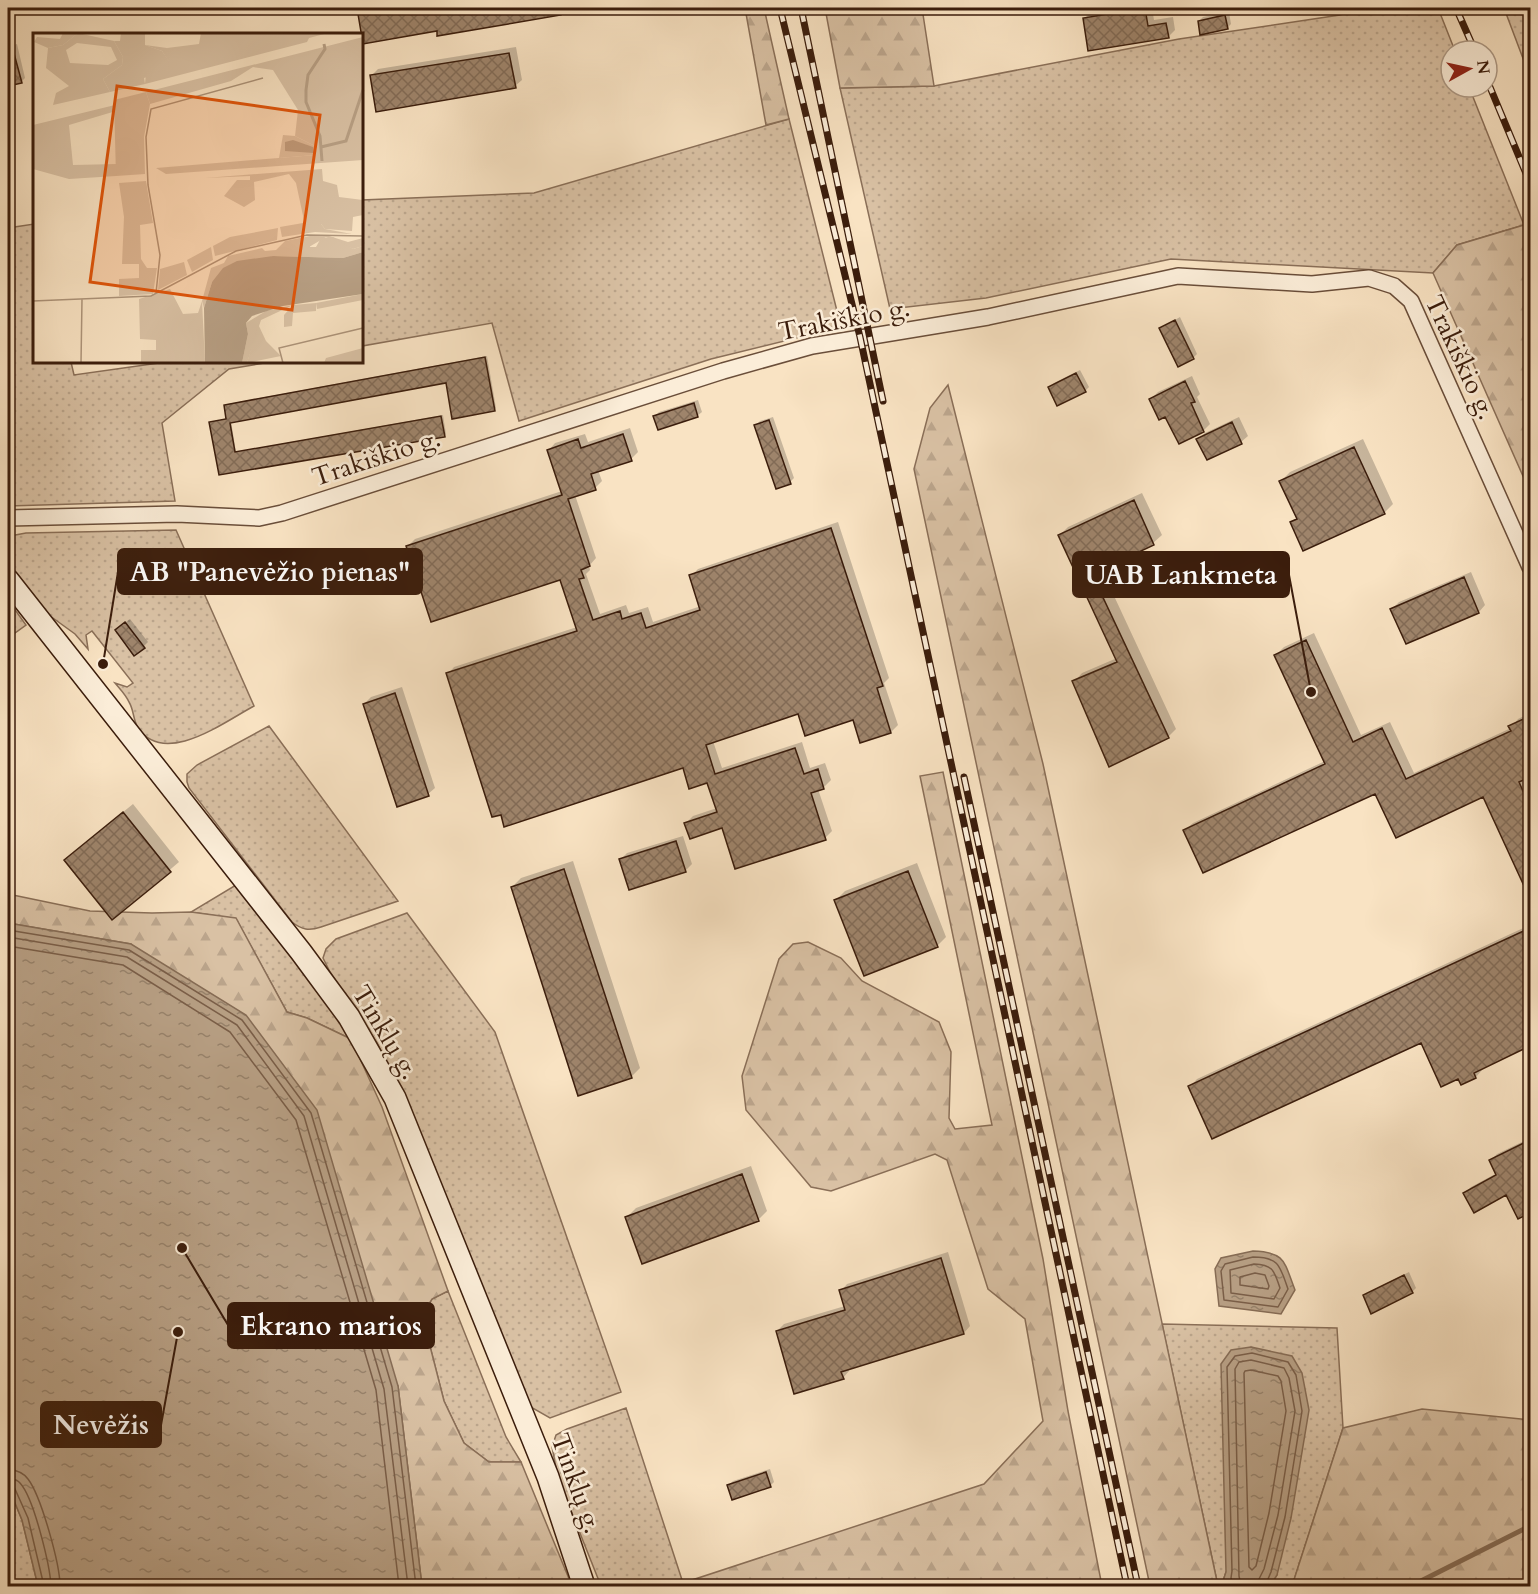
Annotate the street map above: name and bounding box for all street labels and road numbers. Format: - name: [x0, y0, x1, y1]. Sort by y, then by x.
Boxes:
- street label: Trakiškio g.: [1417, 289, 1505, 425]
- street label: Trakiškio g.: [775, 290, 913, 349]
- street label: Trakiškio g.: [307, 420, 445, 495]
- street label: Tinklų g.: [344, 979, 427, 1086]
- street label: Tinklų g.: [542, 1428, 611, 1538]

